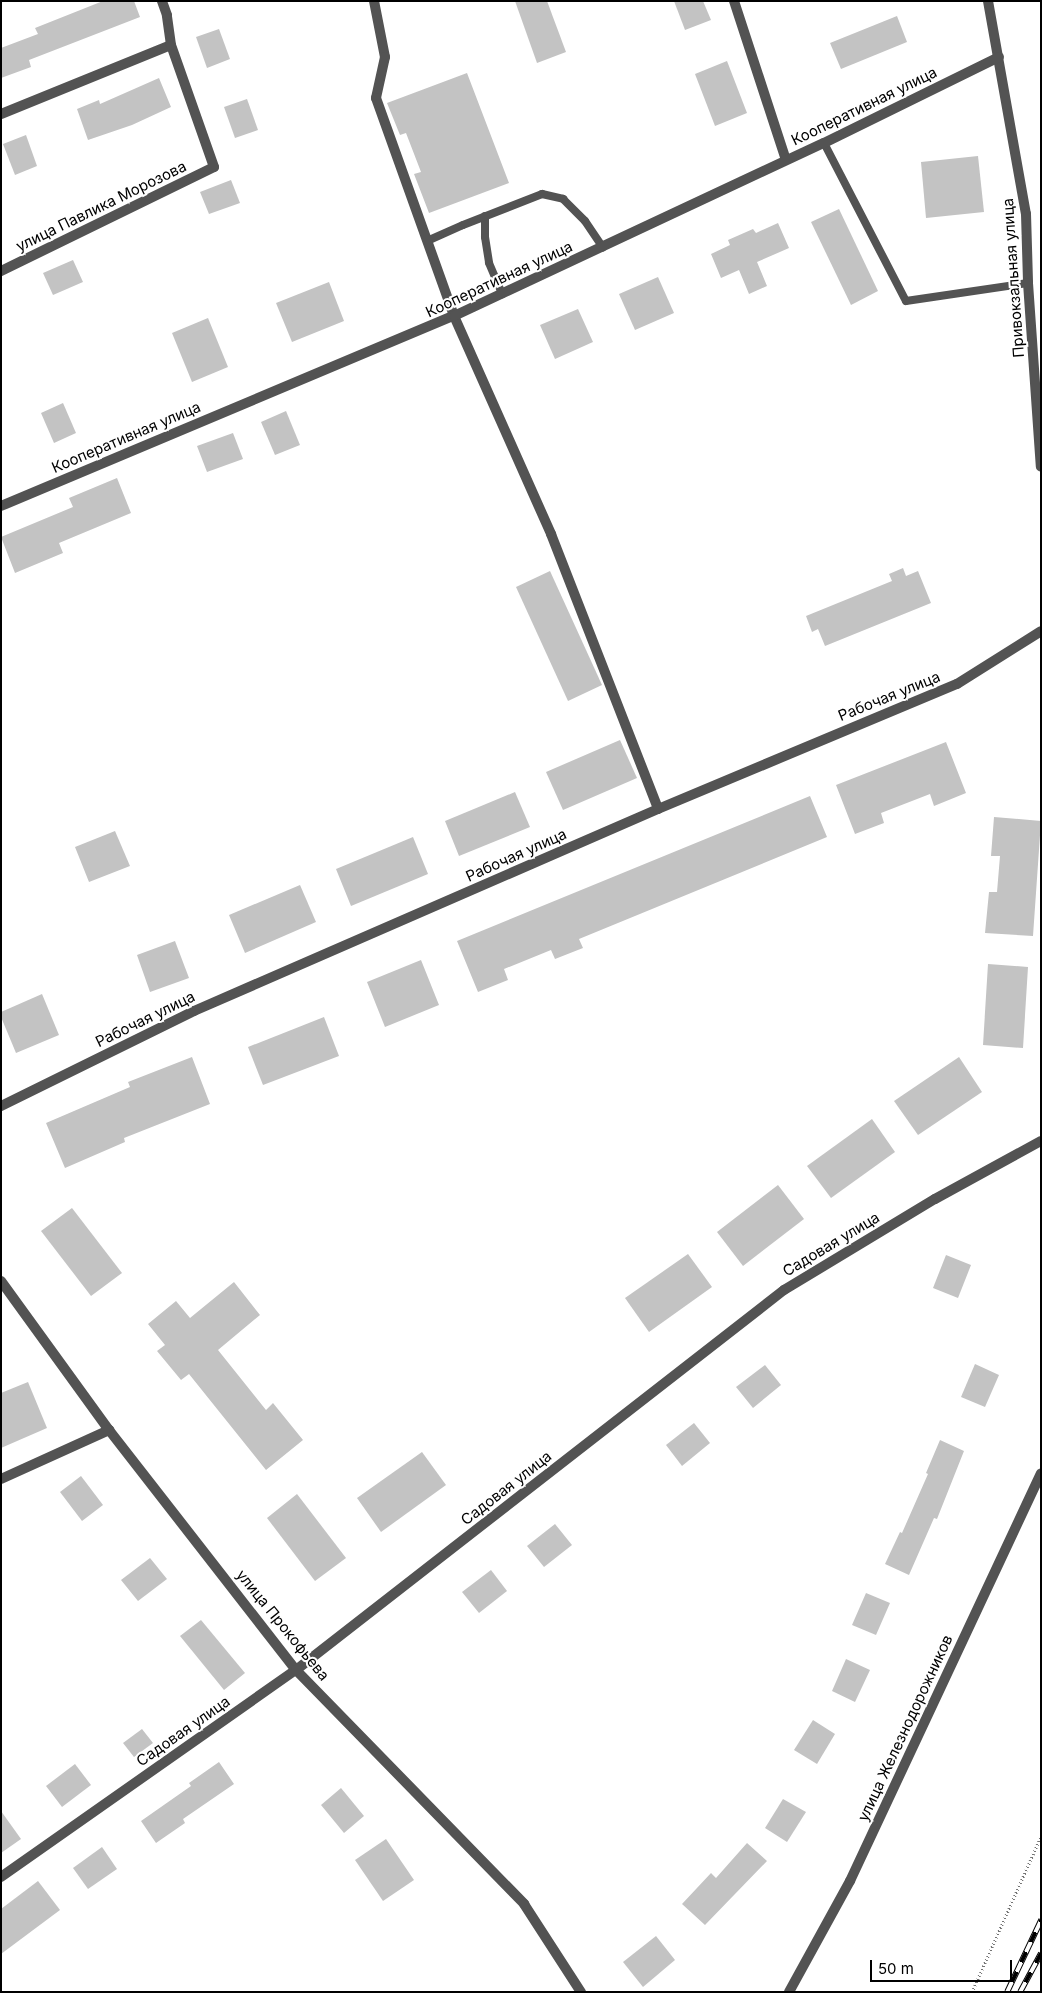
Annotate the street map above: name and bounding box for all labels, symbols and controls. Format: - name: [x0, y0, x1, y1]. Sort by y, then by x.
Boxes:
- street label: Кооперативная улица: [788, 63, 940, 149]
- street label: улица Павлика Морозова: [13, 157, 189, 255]
- street label: Привокзальная улица: [998, 198, 1028, 358]
- street label: Кооперативная улица: [423, 237, 575, 321]
- street label: Кооперативная улица: [49, 397, 203, 477]
- street label: Рабочая улица: [835, 667, 943, 725]
- street label: Рабочая улица: [463, 825, 569, 885]
- street label: Рабочая улица: [92, 987, 198, 1051]
- street label: Садовая улица: [779, 1208, 883, 1280]
- street label: Садовая улица: [457, 1447, 555, 1529]
- street label: улица Прокофьева: [233, 1566, 333, 1684]
- street label: улица Железнодорожников: [854, 1632, 956, 1824]
- street label: Садовая улица: [133, 1692, 233, 1770]
- scale bar: [872, 1950, 1014, 1982]
- text: 50 m: [878, 1959, 914, 1978]

